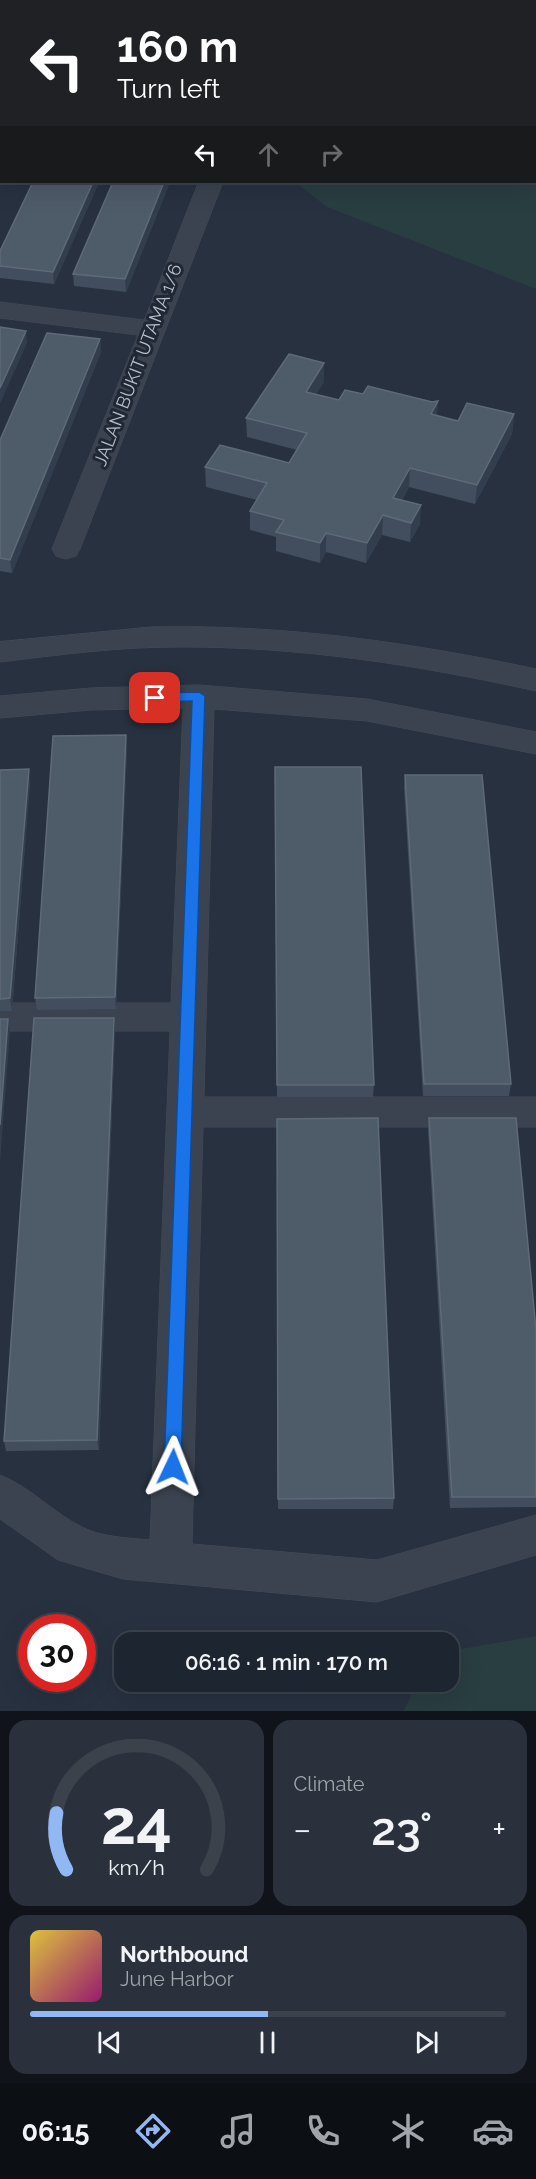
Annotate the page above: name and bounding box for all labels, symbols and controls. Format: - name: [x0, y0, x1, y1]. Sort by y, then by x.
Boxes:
- text: 160 m: [117, 23, 238, 72]
- icon: left: [18, 24, 96, 102]
- text: Turn left: [117, 73, 220, 104]
- icon: left: [189, 138, 222, 171]
- icon: ahead: [252, 138, 285, 171]
- icon: right: [315, 138, 348, 171]
- street label: JALAN BUKIT UTAMA 1/6: [89, 261, 186, 469]
- pin: [129, 672, 180, 723]
- icon: arrive: [138, 681, 171, 714]
- position arrow: [141, 1435, 205, 1499]
- speed limit sign: 30: [18, 1614, 96, 1692]
- text: 06:16 · 1 min · 170 m: [185, 1649, 388, 1675]
- text: Climate: [294, 1772, 365, 1796]
- text: 24: [101, 1785, 172, 1859]
- text: 23°: [371, 1803, 432, 1856]
- text: −: [294, 1810, 311, 1849]
- text: +: [492, 1810, 506, 1849]
- text: km/h: [108, 1855, 165, 1880]
- text: Northbound: [120, 1941, 249, 1967]
- text: June Harbor: [120, 1967, 234, 1991]
- icon: previous: [93, 2026, 126, 2059]
- icon: pause: [251, 2026, 284, 2059]
- icon: next: [410, 2026, 443, 2059]
- icon: directions: [132, 2110, 174, 2152]
- icon: music: [217, 2110, 259, 2152]
- icon: phone: [302, 2110, 344, 2152]
- icon: climate: [387, 2110, 429, 2152]
- icon: car: [472, 2110, 514, 2152]
- text: 06:15: [22, 2116, 89, 2147]

